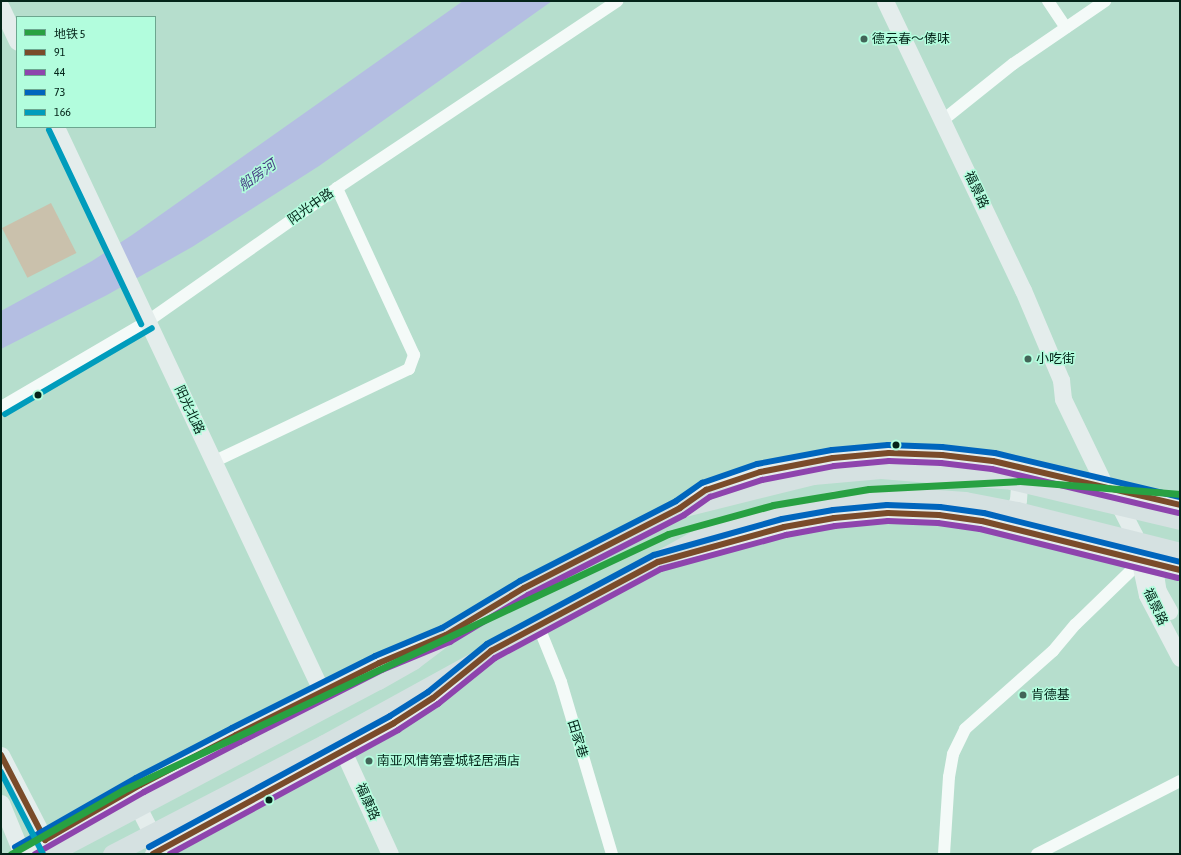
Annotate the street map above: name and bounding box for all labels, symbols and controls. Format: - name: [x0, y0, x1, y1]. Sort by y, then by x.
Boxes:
- legend: [16, 16, 156, 128]
- text: 地铁 5: [54, 27, 85, 41]
- place label: 德云春～傣味: [872, 31, 950, 47]
- marker: 德云春～傣味: [859, 34, 869, 44]
- text: 91: [54, 45, 65, 59]
- text: 44: [54, 65, 65, 79]
- text: 73: [54, 85, 65, 99]
- text: 166: [54, 105, 71, 119]
- water label: 船房河: [235, 156, 279, 194]
- street label: 福景路: [961, 169, 991, 211]
- street label: 阳光中路: [285, 186, 337, 228]
- place label: 小吃街: [1036, 351, 1075, 367]
- marker: 小吃街: [1023, 354, 1033, 364]
- street label: 阳光北路: [171, 383, 207, 437]
- unlabelled marker: [33, 390, 43, 400]
- unlabelled marker: [891, 440, 901, 450]
- street label: 福景路: [1140, 586, 1170, 628]
- place label: 肯德基: [1031, 687, 1070, 703]
- marker: 肯德基: [1018, 690, 1028, 700]
- street label: 田家巷: [564, 718, 590, 760]
- place label: 南亚风情第壹城轻居酒店: [377, 753, 520, 769]
- marker: 南亚风情第壹城轻居酒店: [364, 756, 374, 766]
- street label: 福康路: [352, 781, 382, 823]
- unlabelled marker: [264, 795, 274, 805]

